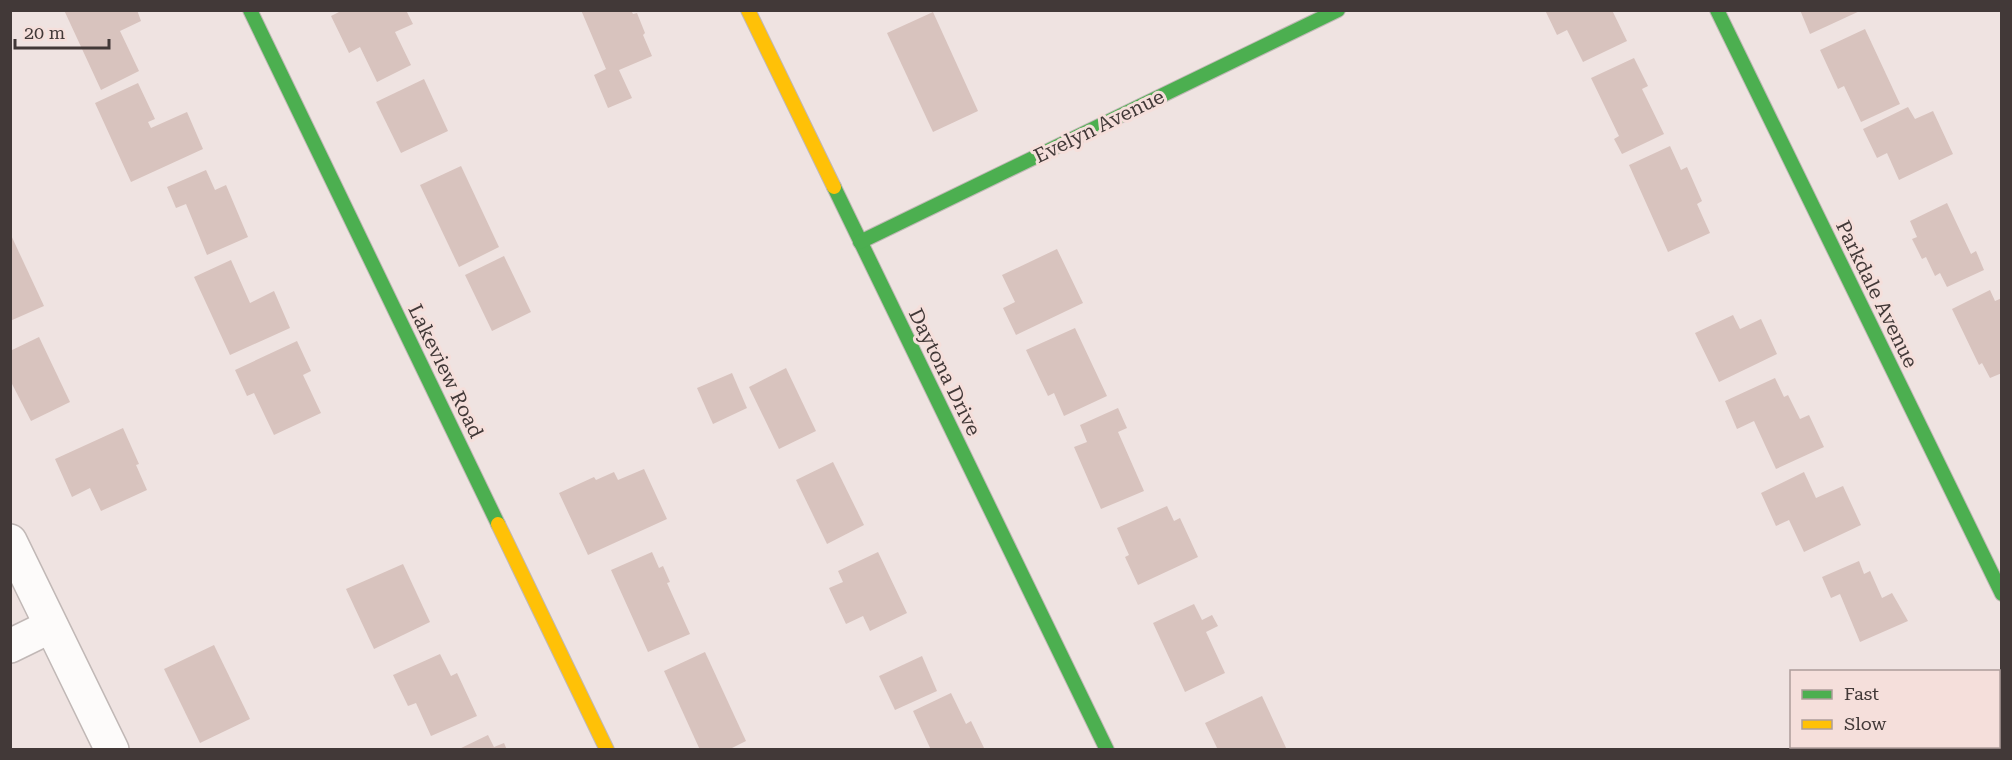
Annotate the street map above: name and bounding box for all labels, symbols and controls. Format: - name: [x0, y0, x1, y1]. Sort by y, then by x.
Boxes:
- scale bar: [15, 12, 110, 50]
- text: 20 m: [24, 22, 65, 43]
- street label: Evelyn Avenue: [1030, 84, 1168, 168]
- street label: Parkdale Avenue: [1831, 216, 1923, 372]
- street label: Lakeview Road: [403, 300, 489, 442]
- street label: Daytona Drive: [904, 304, 986, 440]
- legend: [1790, 670, 2000, 748]
- text: Fast: [1844, 683, 1879, 704]
- text: Slow: [1844, 713, 1886, 734]

